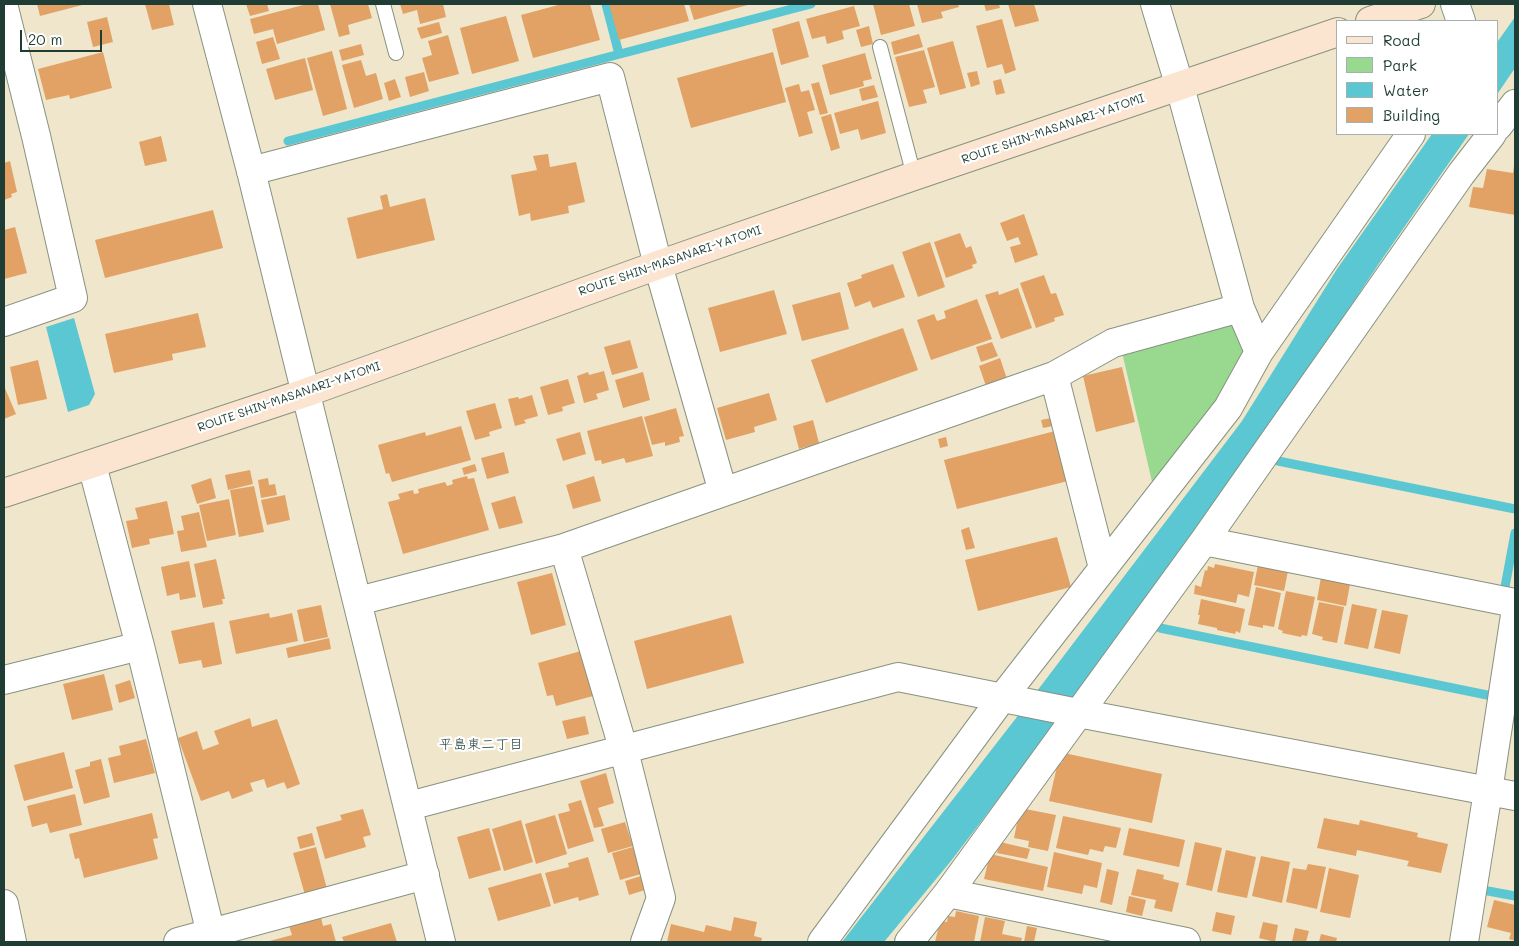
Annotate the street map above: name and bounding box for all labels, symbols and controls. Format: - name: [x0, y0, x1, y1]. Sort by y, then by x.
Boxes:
- scale bar: [22, 20, 105, 52]
- legend: [1336, 20, 1499, 135]
- text: 20 m: [28, 29, 62, 49]
- text: Road: [1383, 30, 1420, 50]
- text: Park: [1383, 55, 1417, 75]
- text: Water: [1383, 80, 1429, 100]
- street label: ROUTE SHIN-MASANARI-YATOMI: [960, 91, 1146, 167]
- text: Building: [1383, 105, 1440, 125]
- street label: ROUTE SHIN-MASANARI-YATOMI: [577, 223, 763, 299]
- street label: ROUTE SHIN-MASANARI-YATOMI: [196, 359, 382, 435]
- district label: 平島東二丁目: [439, 737, 523, 753]

